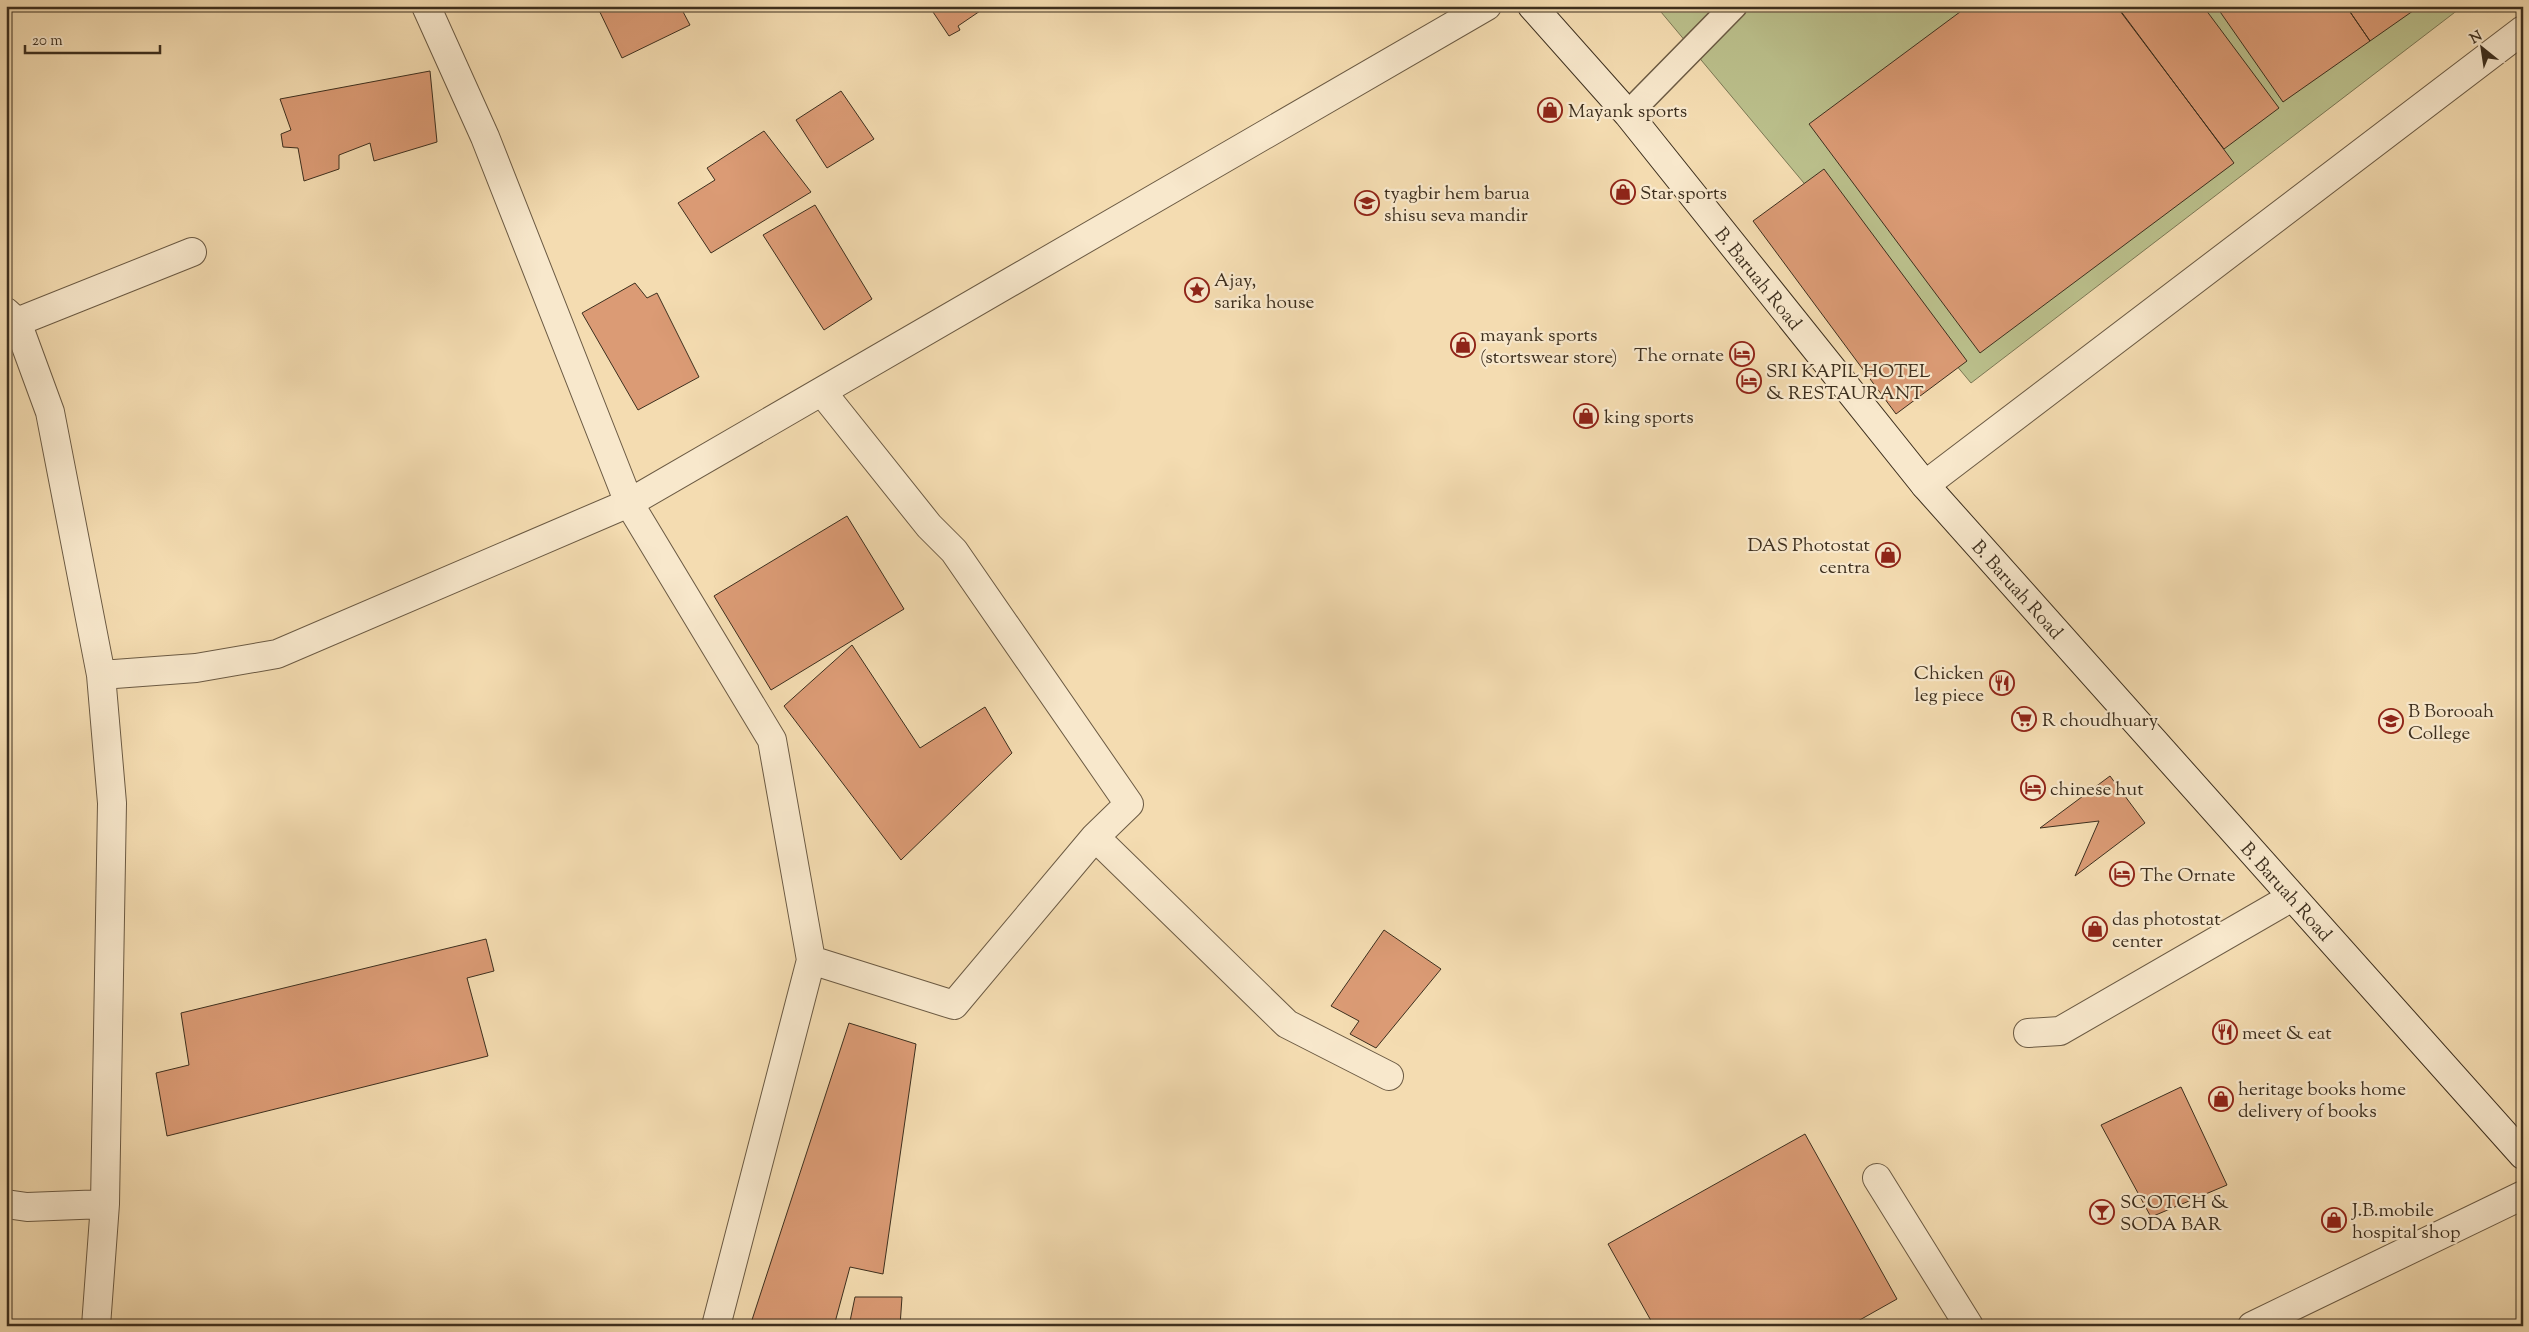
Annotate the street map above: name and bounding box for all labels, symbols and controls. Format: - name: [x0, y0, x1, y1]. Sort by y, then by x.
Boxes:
- scale bar: [25, 22, 160, 54]
- north arrow: [2456, 22, 2506, 72]
- text: N: [2467, 27, 2486, 50]
- text: 20 m: [32, 31, 63, 52]
- shop icon: Mayank sports: [1537, 97, 1563, 123]
- place label: Mayank sports: [1568, 99, 1687, 126]
- shop icon: Star sports: [1610, 179, 1636, 205]
- place label: tyagbir hem barua shisu seva mandir: [1384, 181, 1530, 230]
- place label: Star sports: [1640, 181, 1727, 208]
- school or university icon: tyagbir hem barua shisu seva mandir: [1354, 190, 1380, 216]
- street label: B. Baruah Road: [1707, 222, 1807, 337]
- place label: Ajay, sarika house: [1214, 268, 1314, 317]
- place icon: Ajay, sarika house: [1184, 277, 1210, 303]
- place label: mayank sports (stortswear store): [1480, 323, 1618, 372]
- shop icon: mayank sports (stortswear store): [1450, 332, 1476, 358]
- hotel icon: The ornate: [1729, 341, 1755, 367]
- place label: The ornate: [1634, 343, 1724, 370]
- place label: SRI KAPIL HOTEL & RESTAURANT: [1766, 359, 1931, 408]
- hotel icon: SRI KAPIL HOTEL & RESTAURANT: [1736, 368, 1762, 394]
- shop icon: king sports: [1573, 403, 1599, 429]
- place label: king sports: [1604, 405, 1694, 432]
- place label: DAS Photostat centra: [1747, 533, 1870, 582]
- street label: B. Baruah Road: [1964, 535, 2068, 647]
- shop icon: DAS Photostat centra: [1875, 542, 1901, 568]
- place label: Chicken leg piece: [1914, 661, 1984, 710]
- restaurant icon: Chicken leg piece: [1989, 670, 2015, 696]
- place label: B Borooah College: [2408, 699, 2494, 748]
- supermarket icon: R choudhuary: [2011, 706, 2037, 732]
- place label: R choudhuary: [2042, 708, 2159, 735]
- school or university icon: B Borooah College: [2378, 708, 2404, 734]
- hotel icon: chinese hut: [2020, 775, 2046, 801]
- place label: chinese hut: [2050, 777, 2144, 804]
- street label: B. Baruah Road: [2233, 837, 2337, 949]
- hotel icon: The Ornate: [2109, 861, 2135, 887]
- place label: The Ornate: [2140, 863, 2236, 890]
- place label: das photostat center: [2112, 907, 2221, 956]
- shop icon: das photostat center: [2082, 916, 2108, 942]
- restaurant icon: meet & eat: [2212, 1019, 2238, 1045]
- place label: meet & eat: [2242, 1021, 2332, 1048]
- place label: heritage books home delivery of books: [2238, 1077, 2406, 1126]
- shop icon: heritage books home delivery of books: [2208, 1086, 2234, 1112]
- place label: SCOTCH & SODA BAR: [2120, 1190, 2229, 1239]
- place label: J.B.mobile hospital shop: [2351, 1198, 2460, 1247]
- bar icon: SCOTCH & SODA BAR: [2089, 1199, 2115, 1225]
- shop icon: J.B.mobile hospital shop: [2321, 1207, 2347, 1233]

